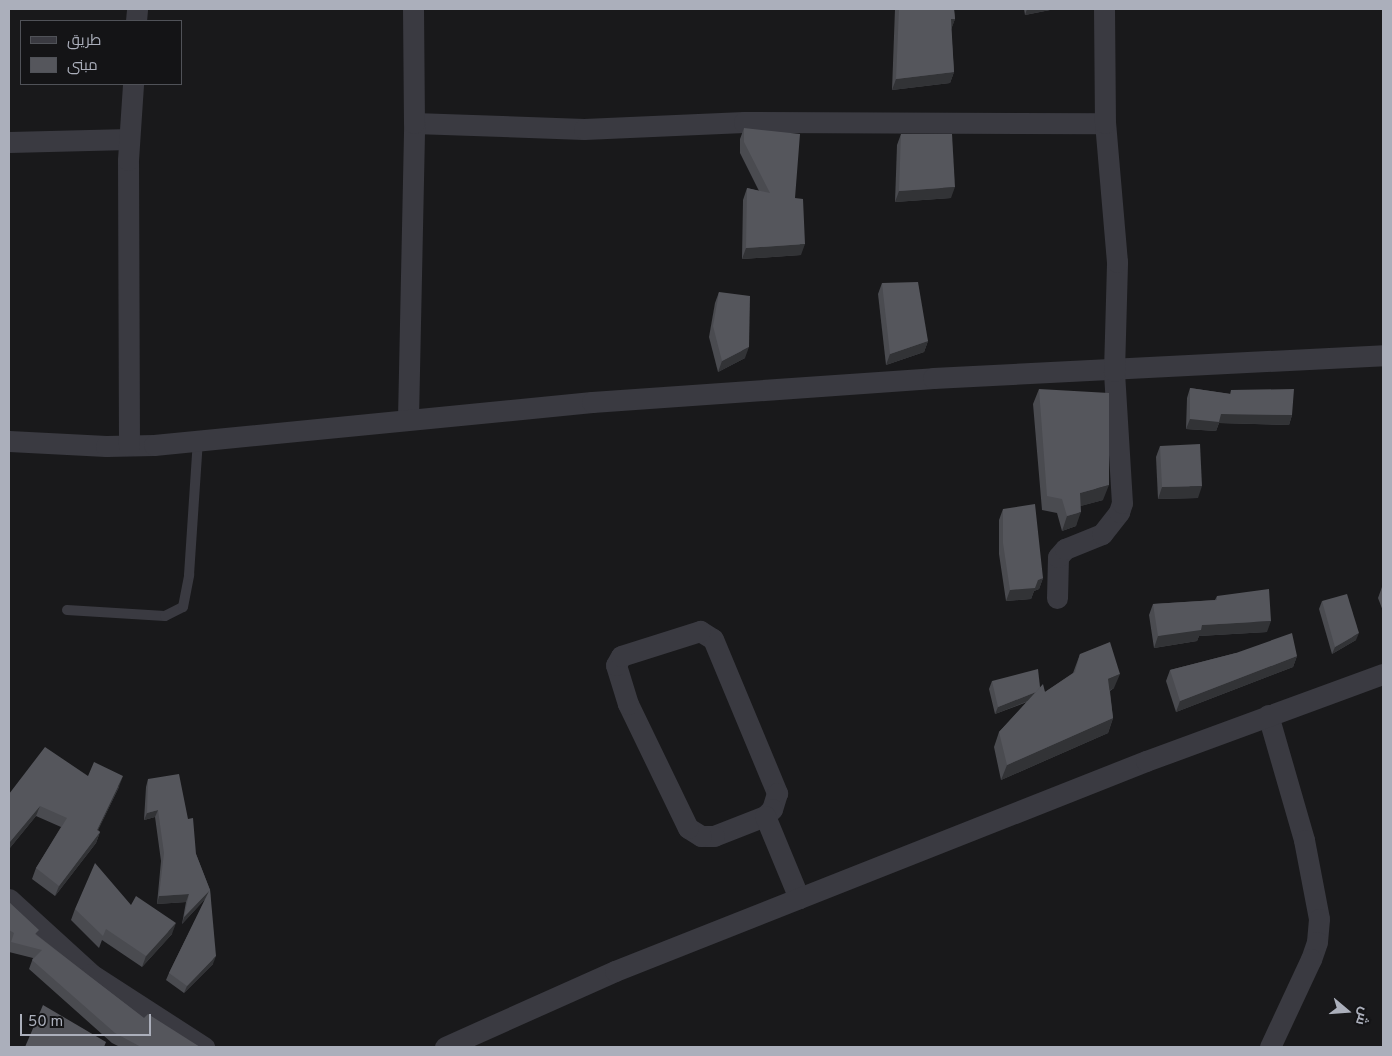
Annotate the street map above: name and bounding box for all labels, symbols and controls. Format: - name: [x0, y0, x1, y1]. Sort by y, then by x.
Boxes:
- legend: [20, 20, 182, 85]
- text: طريق: [67, 32, 101, 51]
- text: مبنى: [67, 57, 98, 76]
- north arrow: [1322, 986, 1372, 1036]
- scale bar: [22, 1004, 154, 1036]
- text: ش: [1351, 1005, 1373, 1027]
- text: 50 m: [28, 1013, 63, 1032]

